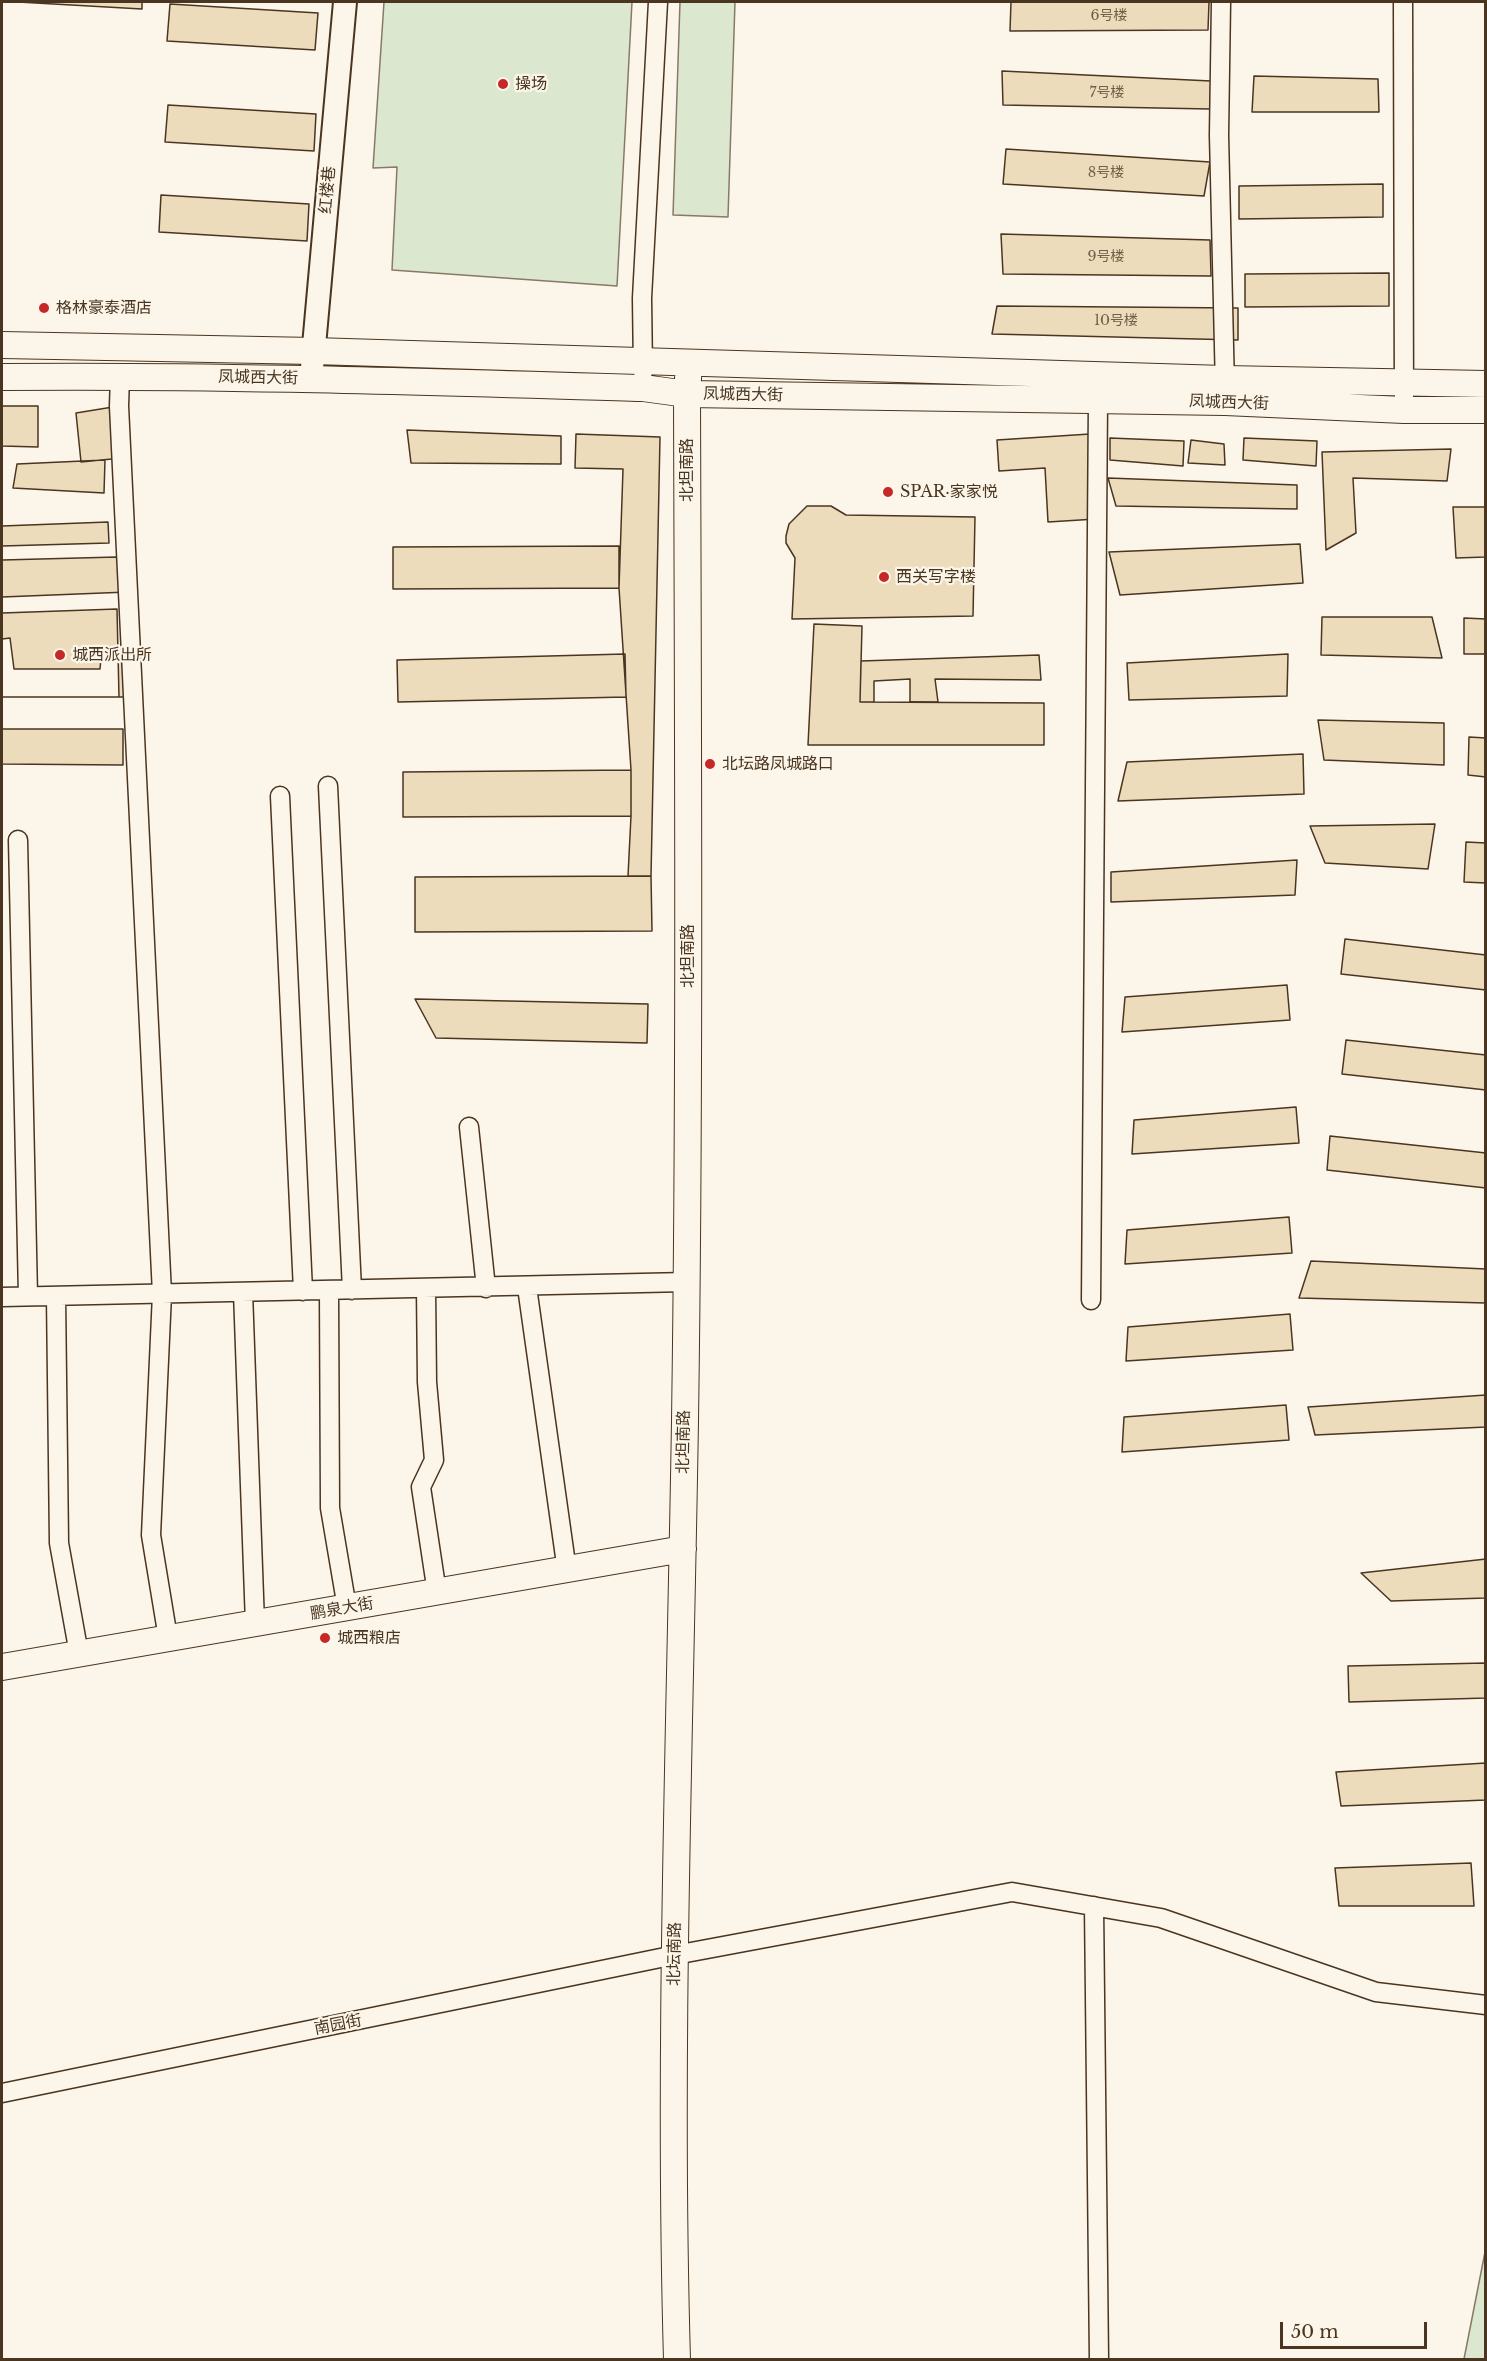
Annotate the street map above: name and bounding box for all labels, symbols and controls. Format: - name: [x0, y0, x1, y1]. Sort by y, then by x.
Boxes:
- house number: 6号楼: [1090, 8, 1128, 24]
- place label: 操场: [515, 74, 547, 94]
- marker: 操场: [496, 77, 510, 91]
- house number: 7号楼: [1089, 85, 1125, 101]
- street label: 红楼巷: [316, 165, 340, 215]
- house number: 8号楼: [1088, 165, 1124, 181]
- house number: 9号楼: [1087, 249, 1125, 265]
- place label: 格林豪泰酒店: [56, 298, 152, 318]
- marker: 格林豪泰酒店: [37, 301, 51, 315]
- house number: 10号楼: [1094, 313, 1138, 329]
- street label: 凤城西大街: [218, 368, 298, 388]
- street label: 凤城西大街: [703, 385, 783, 405]
- street label: 凤城西大街: [1189, 392, 1269, 414]
- street label: 北坦南路: [677, 438, 697, 502]
- place label: SPAR·家家悦: [900, 482, 998, 502]
- marker: SPAR·家家悦: [881, 485, 895, 499]
- place label: 西关写字楼: [896, 567, 976, 587]
- marker: 西关写字楼: [877, 570, 891, 584]
- place label: 城西派出所: [72, 645, 152, 665]
- marker: 城西派出所: [53, 648, 67, 662]
- place label: 北坛路凤城路口: [722, 754, 834, 774]
- marker: 北坛路凤城路口: [703, 757, 717, 771]
- street label: 北坦南路: [678, 924, 698, 988]
- street label: 北坦南路: [674, 1410, 694, 1474]
- street label: 鹏泉大街: [309, 1594, 375, 1624]
- place label: 城西粮店: [337, 1628, 401, 1648]
- marker: 城西粮店: [318, 1631, 332, 1645]
- street label: 北坛南路: [665, 1922, 685, 1986]
- street label: 南园街: [313, 2011, 363, 2039]
- scale bar: [1283, 2310, 1430, 2348]
- text: 50 m: [1291, 2321, 1339, 2343]

